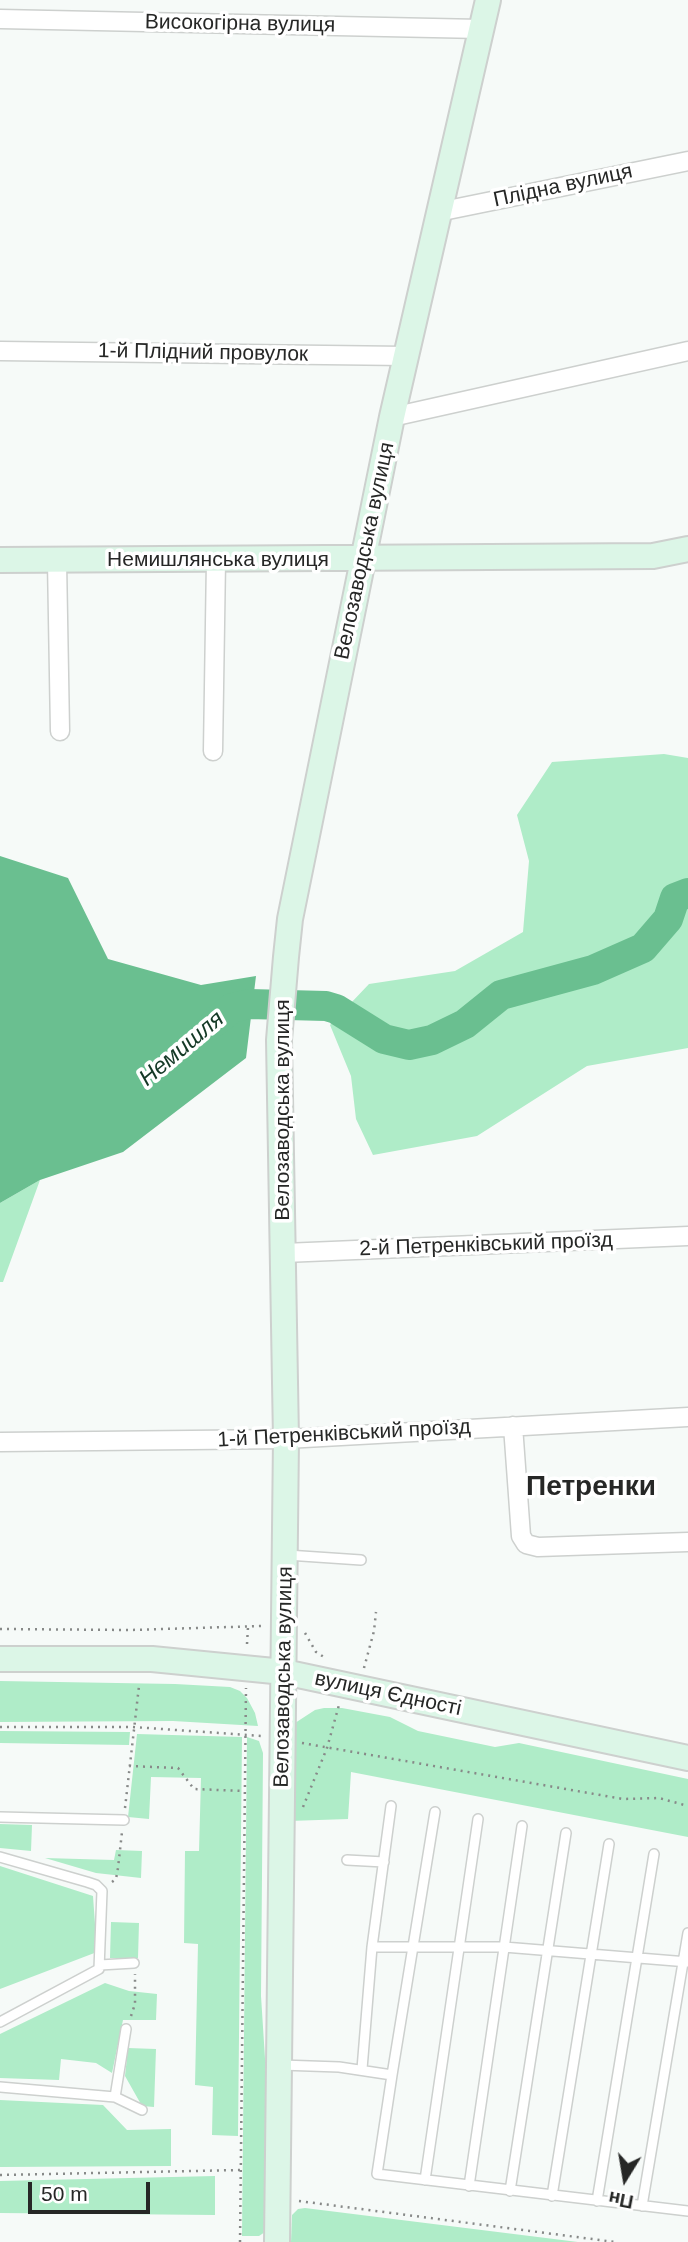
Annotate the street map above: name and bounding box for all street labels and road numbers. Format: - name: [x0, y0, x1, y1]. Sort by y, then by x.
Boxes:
- street label: Високогірна вулиця: [145, 10, 335, 38]
- street label: Плідна вулиця: [491, 159, 635, 213]
- street label: 1-й Плідний провулок: [98, 339, 308, 367]
- street label: Велозаводська вулиця: [330, 440, 400, 662]
- street label: Немишлянська вулиця: [107, 547, 329, 573]
- street label: Велозаводська вулиця: [270, 999, 296, 1221]
- street label: 2-й Петренківський проїзд: [359, 1228, 613, 1262]
- street label: 1-й Петренківський проїзд: [217, 1415, 471, 1453]
- street label: Велозаводська вулиця: [269, 1566, 299, 1788]
- street label: вулиця Єдності: [312, 1666, 464, 1722]

